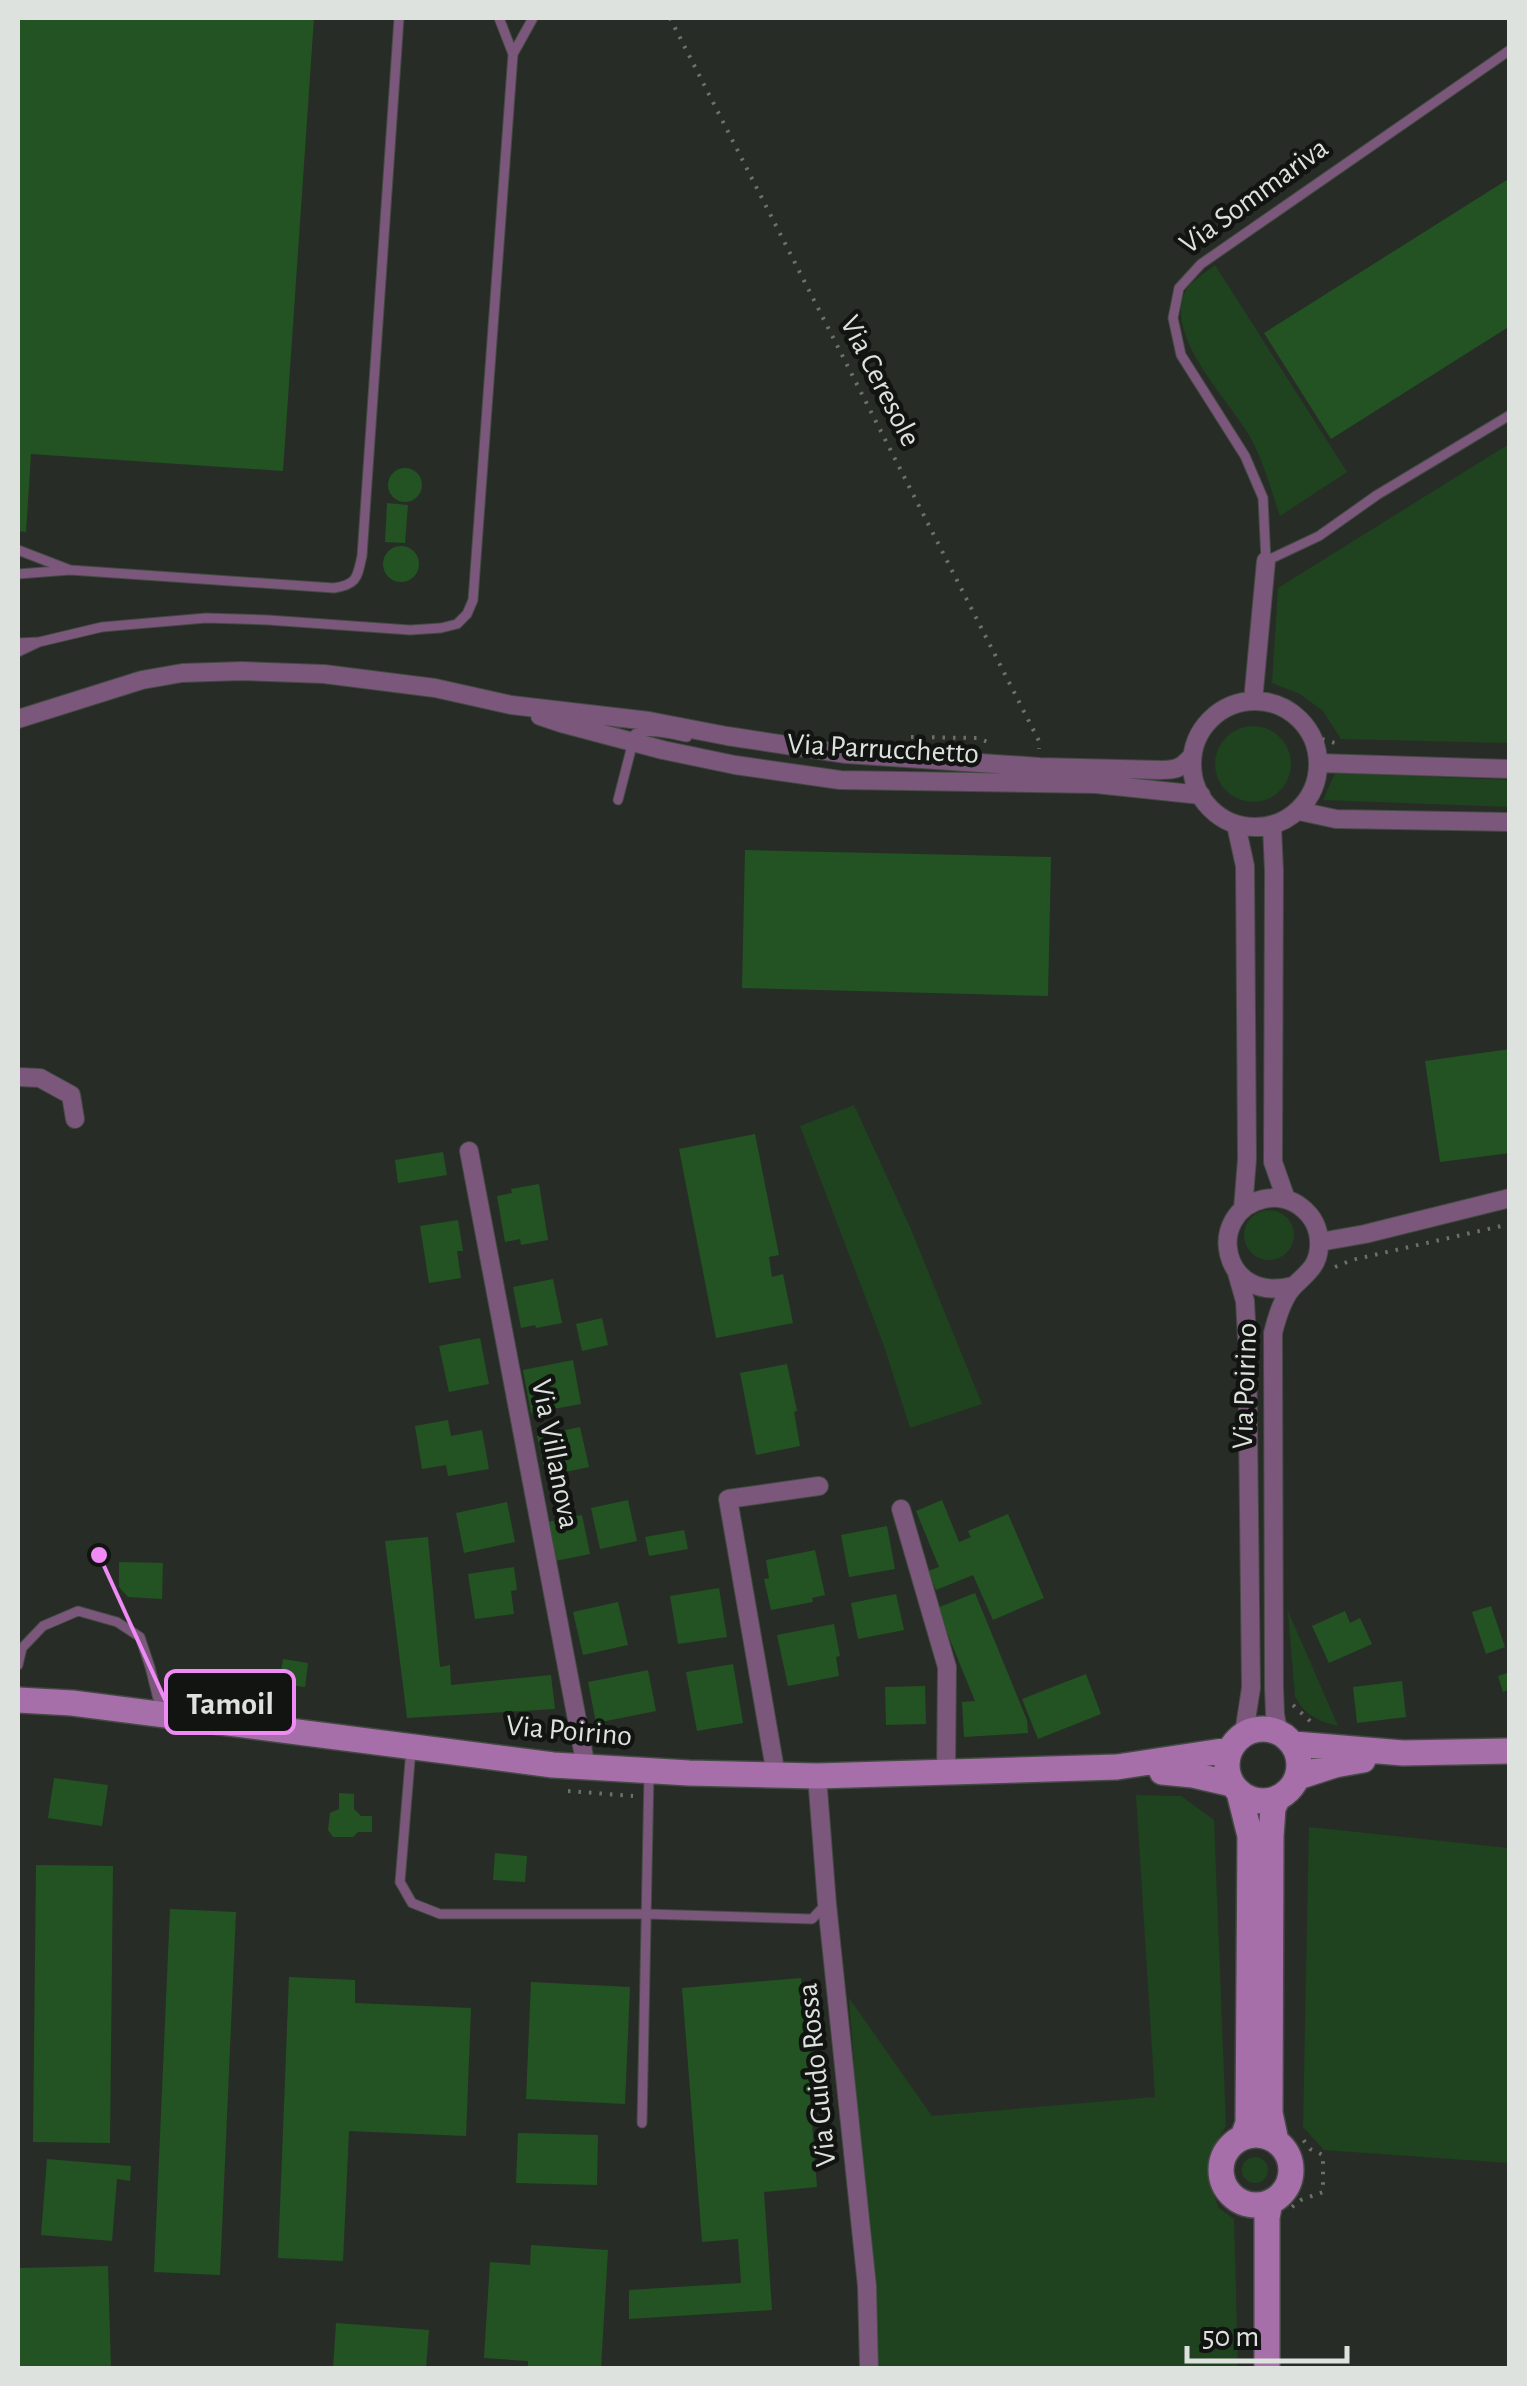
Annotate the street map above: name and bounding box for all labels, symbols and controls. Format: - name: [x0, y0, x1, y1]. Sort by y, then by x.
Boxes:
- street label: Via Sommariva: [1174, 132, 1334, 260]
- street label: Via Ceresole: [834, 311, 926, 451]
- street label: Via Parrucchetto: [786, 729, 980, 769]
- street label: Via Poirino: [1228, 1322, 1262, 1450]
- street label: Via Villanova: [526, 1377, 584, 1531]
- callout: Tamoil: [166, 1671, 294, 1733]
- text: Tamoil: [186, 1688, 274, 1720]
- street label: Via Poirino: [505, 1711, 633, 1751]
- street label: Via Guido Rossa: [792, 1982, 842, 2168]
- scale bar: [1187, 2301, 1347, 2363]
- text: 50 m: [1202, 2322, 1259, 2352]

